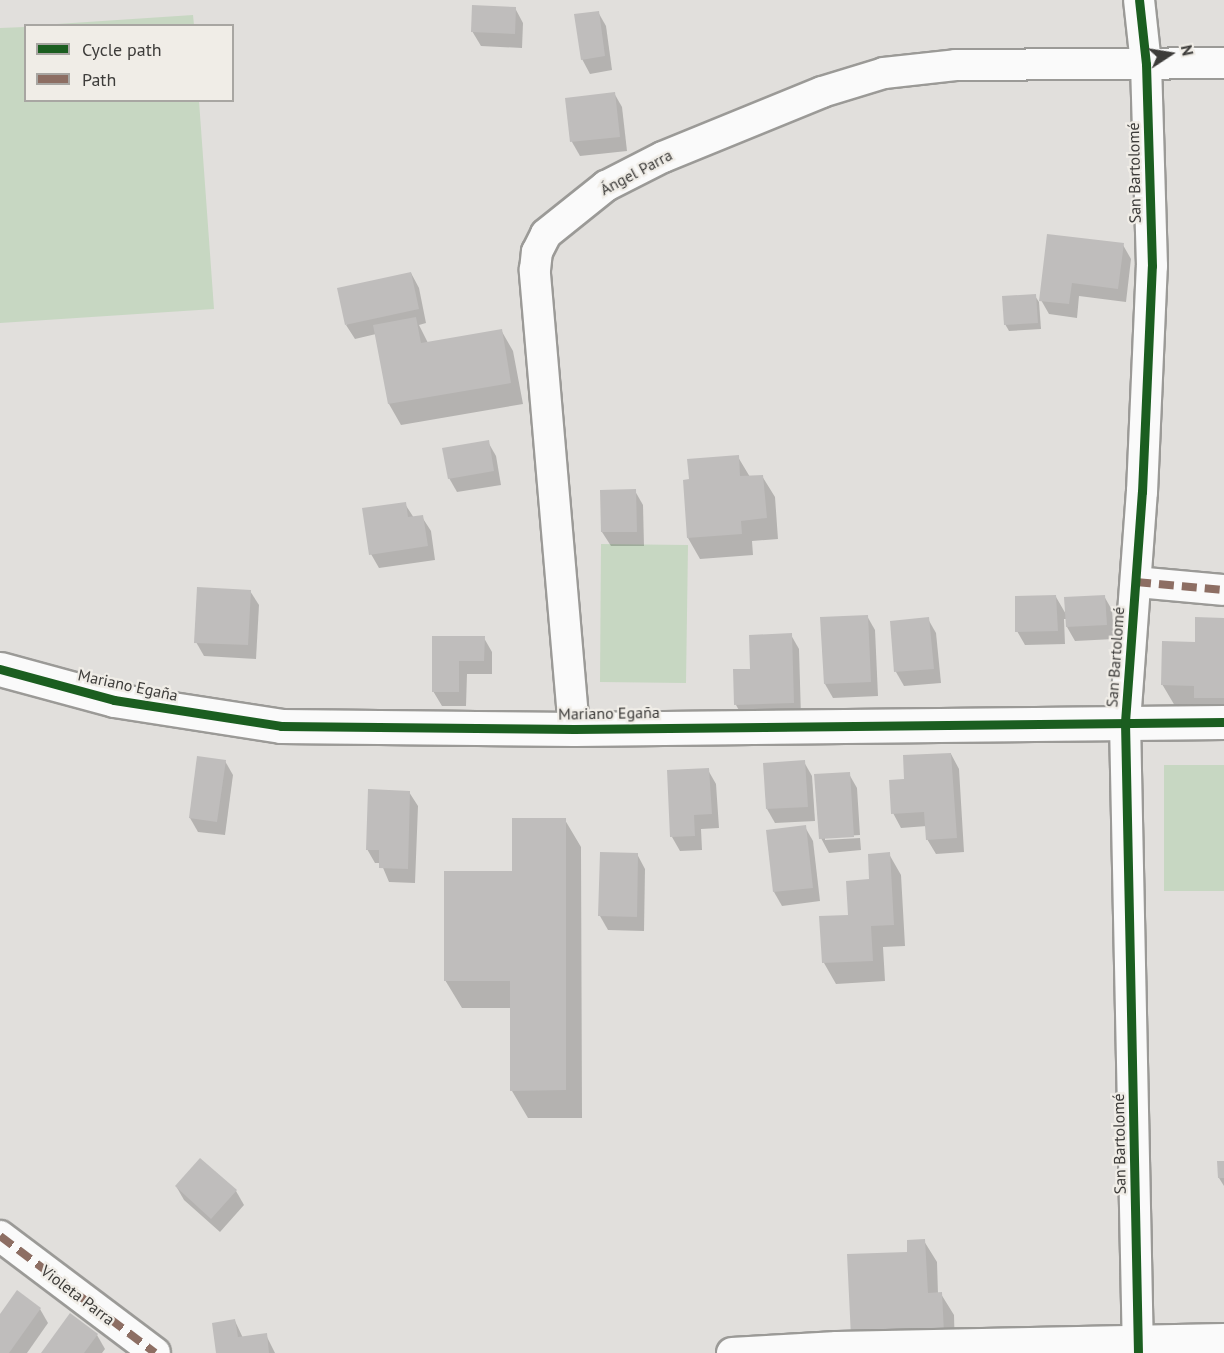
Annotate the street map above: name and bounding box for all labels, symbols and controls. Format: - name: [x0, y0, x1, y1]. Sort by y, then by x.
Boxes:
- legend: [24, 24, 234, 102]
- north arrow: [1140, 24, 1200, 84]
- text: Cycle path: [82, 38, 162, 61]
- text: N: [1177, 43, 1198, 57]
- text: Path: [82, 68, 116, 91]
- street label: San Bartolomé: [1124, 122, 1144, 224]
- street label: Ángel Parra: [597, 145, 675, 199]
- street label: San Bartolomé: [1102, 606, 1128, 708]
- street label: Mariano Egaña: [76, 665, 180, 705]
- street label: Mariano Egaña: [558, 703, 660, 723]
- street label: San Bartolomé: [1109, 1093, 1129, 1195]
- street label: Violeta Parra: [37, 1261, 119, 1329]

